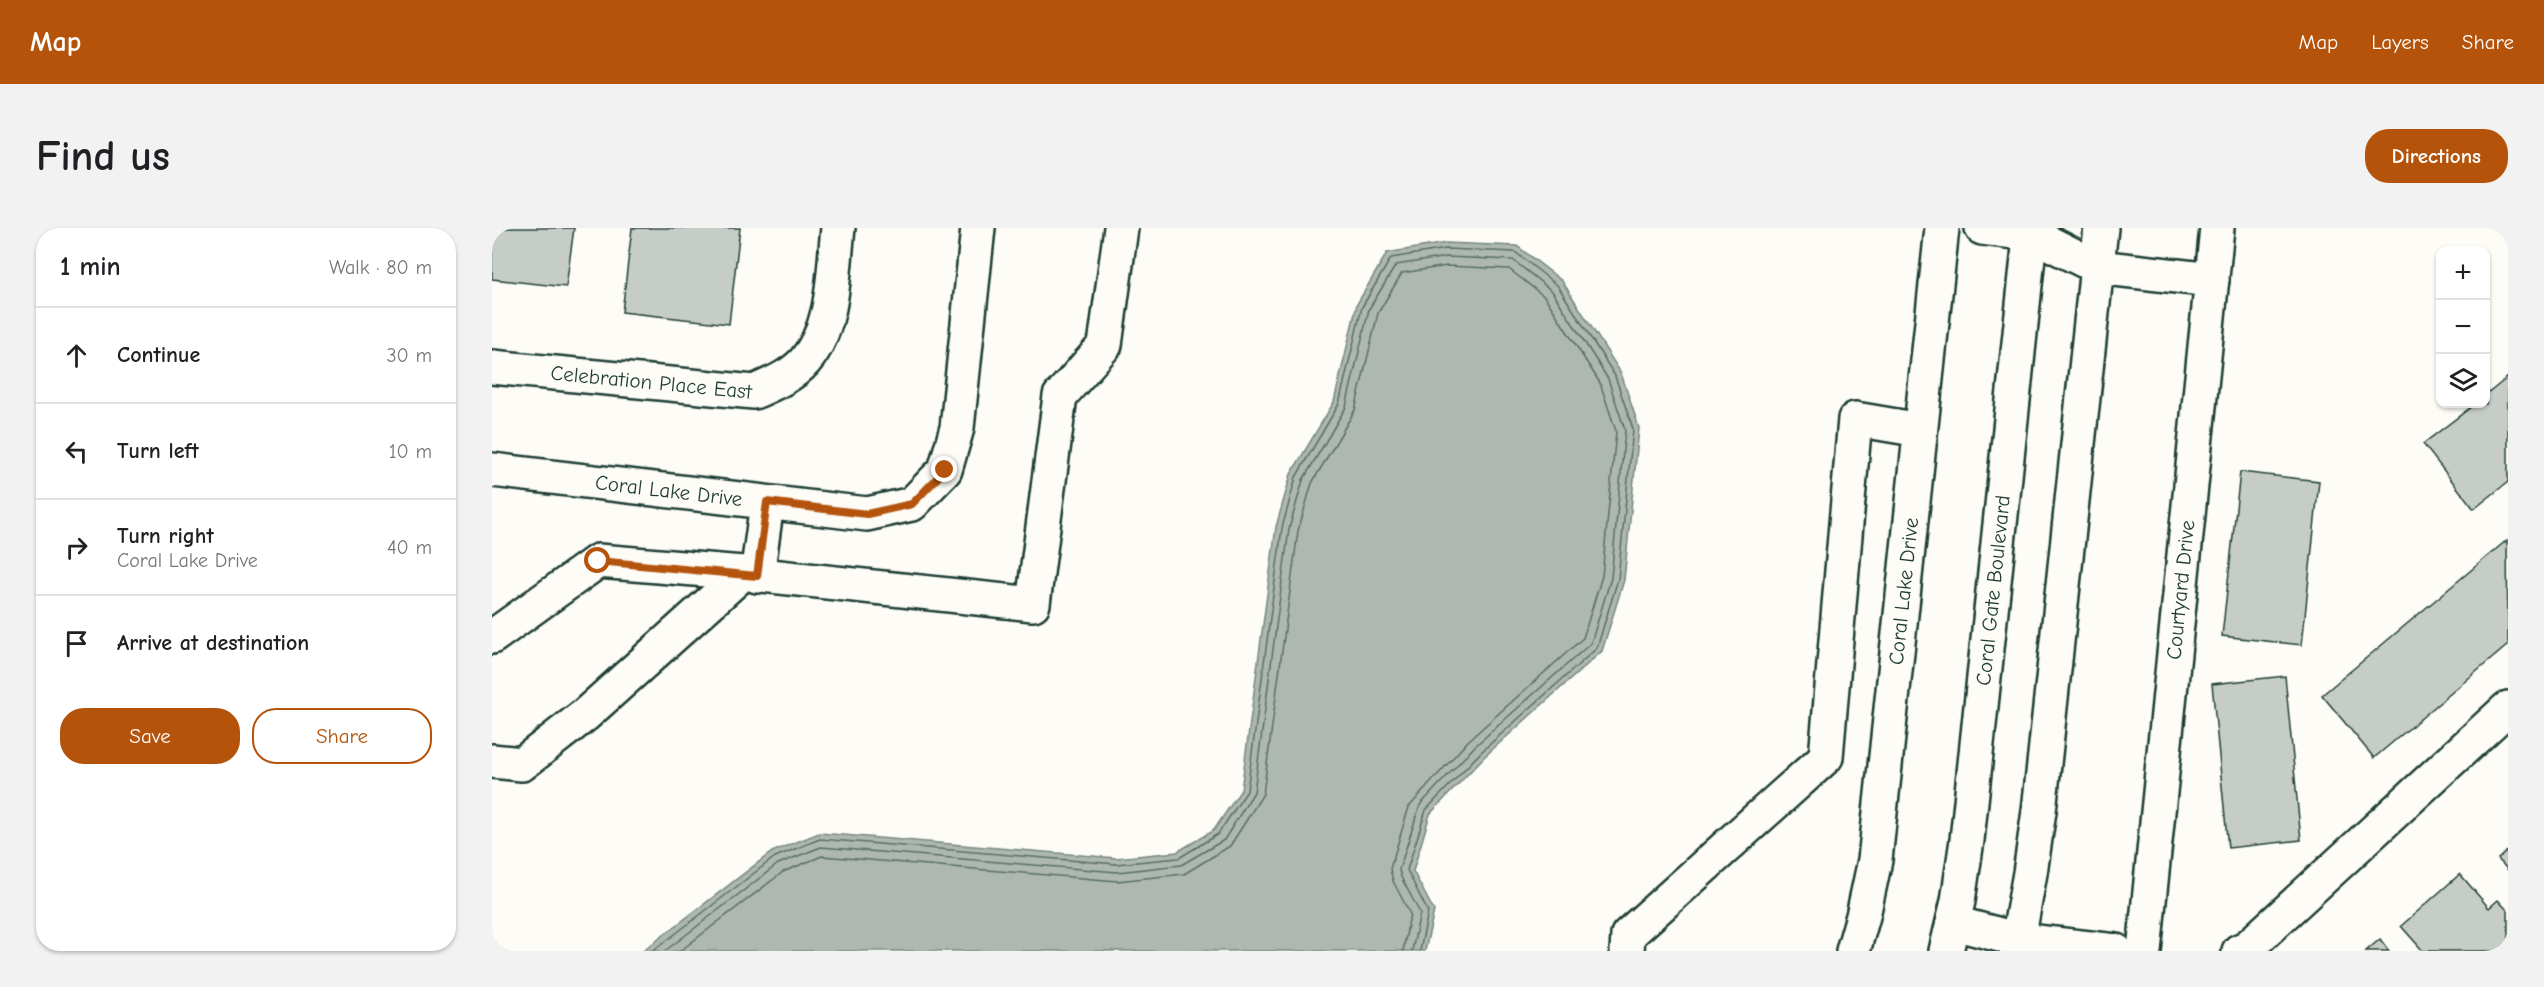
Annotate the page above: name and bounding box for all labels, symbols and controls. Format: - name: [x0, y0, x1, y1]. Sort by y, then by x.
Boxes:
- text: Map: [30, 26, 81, 58]
- text: Map: [2299, 30, 2338, 54]
- text: Layers: [2371, 30, 2429, 54]
- text: Share: [2462, 30, 2514, 54]
- button: Directions: [2365, 129, 2508, 183]
- text: Find us: [36, 132, 170, 181]
- map controls: [2436, 246, 2490, 408]
- button: +: [2436, 246, 2490, 300]
- text: 1 min: [60, 252, 121, 282]
- text: Walk · 80 m: [329, 256, 432, 279]
- button: −: [2436, 300, 2490, 354]
- icon: ahead: [60, 339, 93, 372]
- text: Continue: [117, 342, 200, 368]
- text: 30 m: [386, 344, 432, 367]
- button: layers: [2436, 354, 2490, 408]
- street label: Celebration Place East: [549, 361, 754, 404]
- icon: left: [60, 435, 93, 468]
- text: Turn left: [117, 438, 199, 464]
- text: 10 m: [389, 440, 432, 463]
- route end: [931, 456, 957, 482]
- street label: Coral Lake Drive: [594, 470, 744, 511]
- street label: Coral Gate Boulevard: [1971, 494, 2015, 687]
- street label: Coral Lake Drive: [1884, 516, 1923, 666]
- street label: Courtyard Drive: [2161, 519, 2199, 661]
- text: Turn right: [117, 523, 214, 549]
- icon: right: [60, 531, 93, 564]
- text: 40 m: [387, 536, 432, 559]
- route start: [584, 547, 610, 573]
- text: Coral Lake Drive: [117, 549, 258, 572]
- icon: arrive: [60, 627, 93, 660]
- text: Arrive at destination: [117, 630, 309, 656]
- button: Save: [60, 708, 240, 764]
- button: Share: [252, 708, 432, 764]

